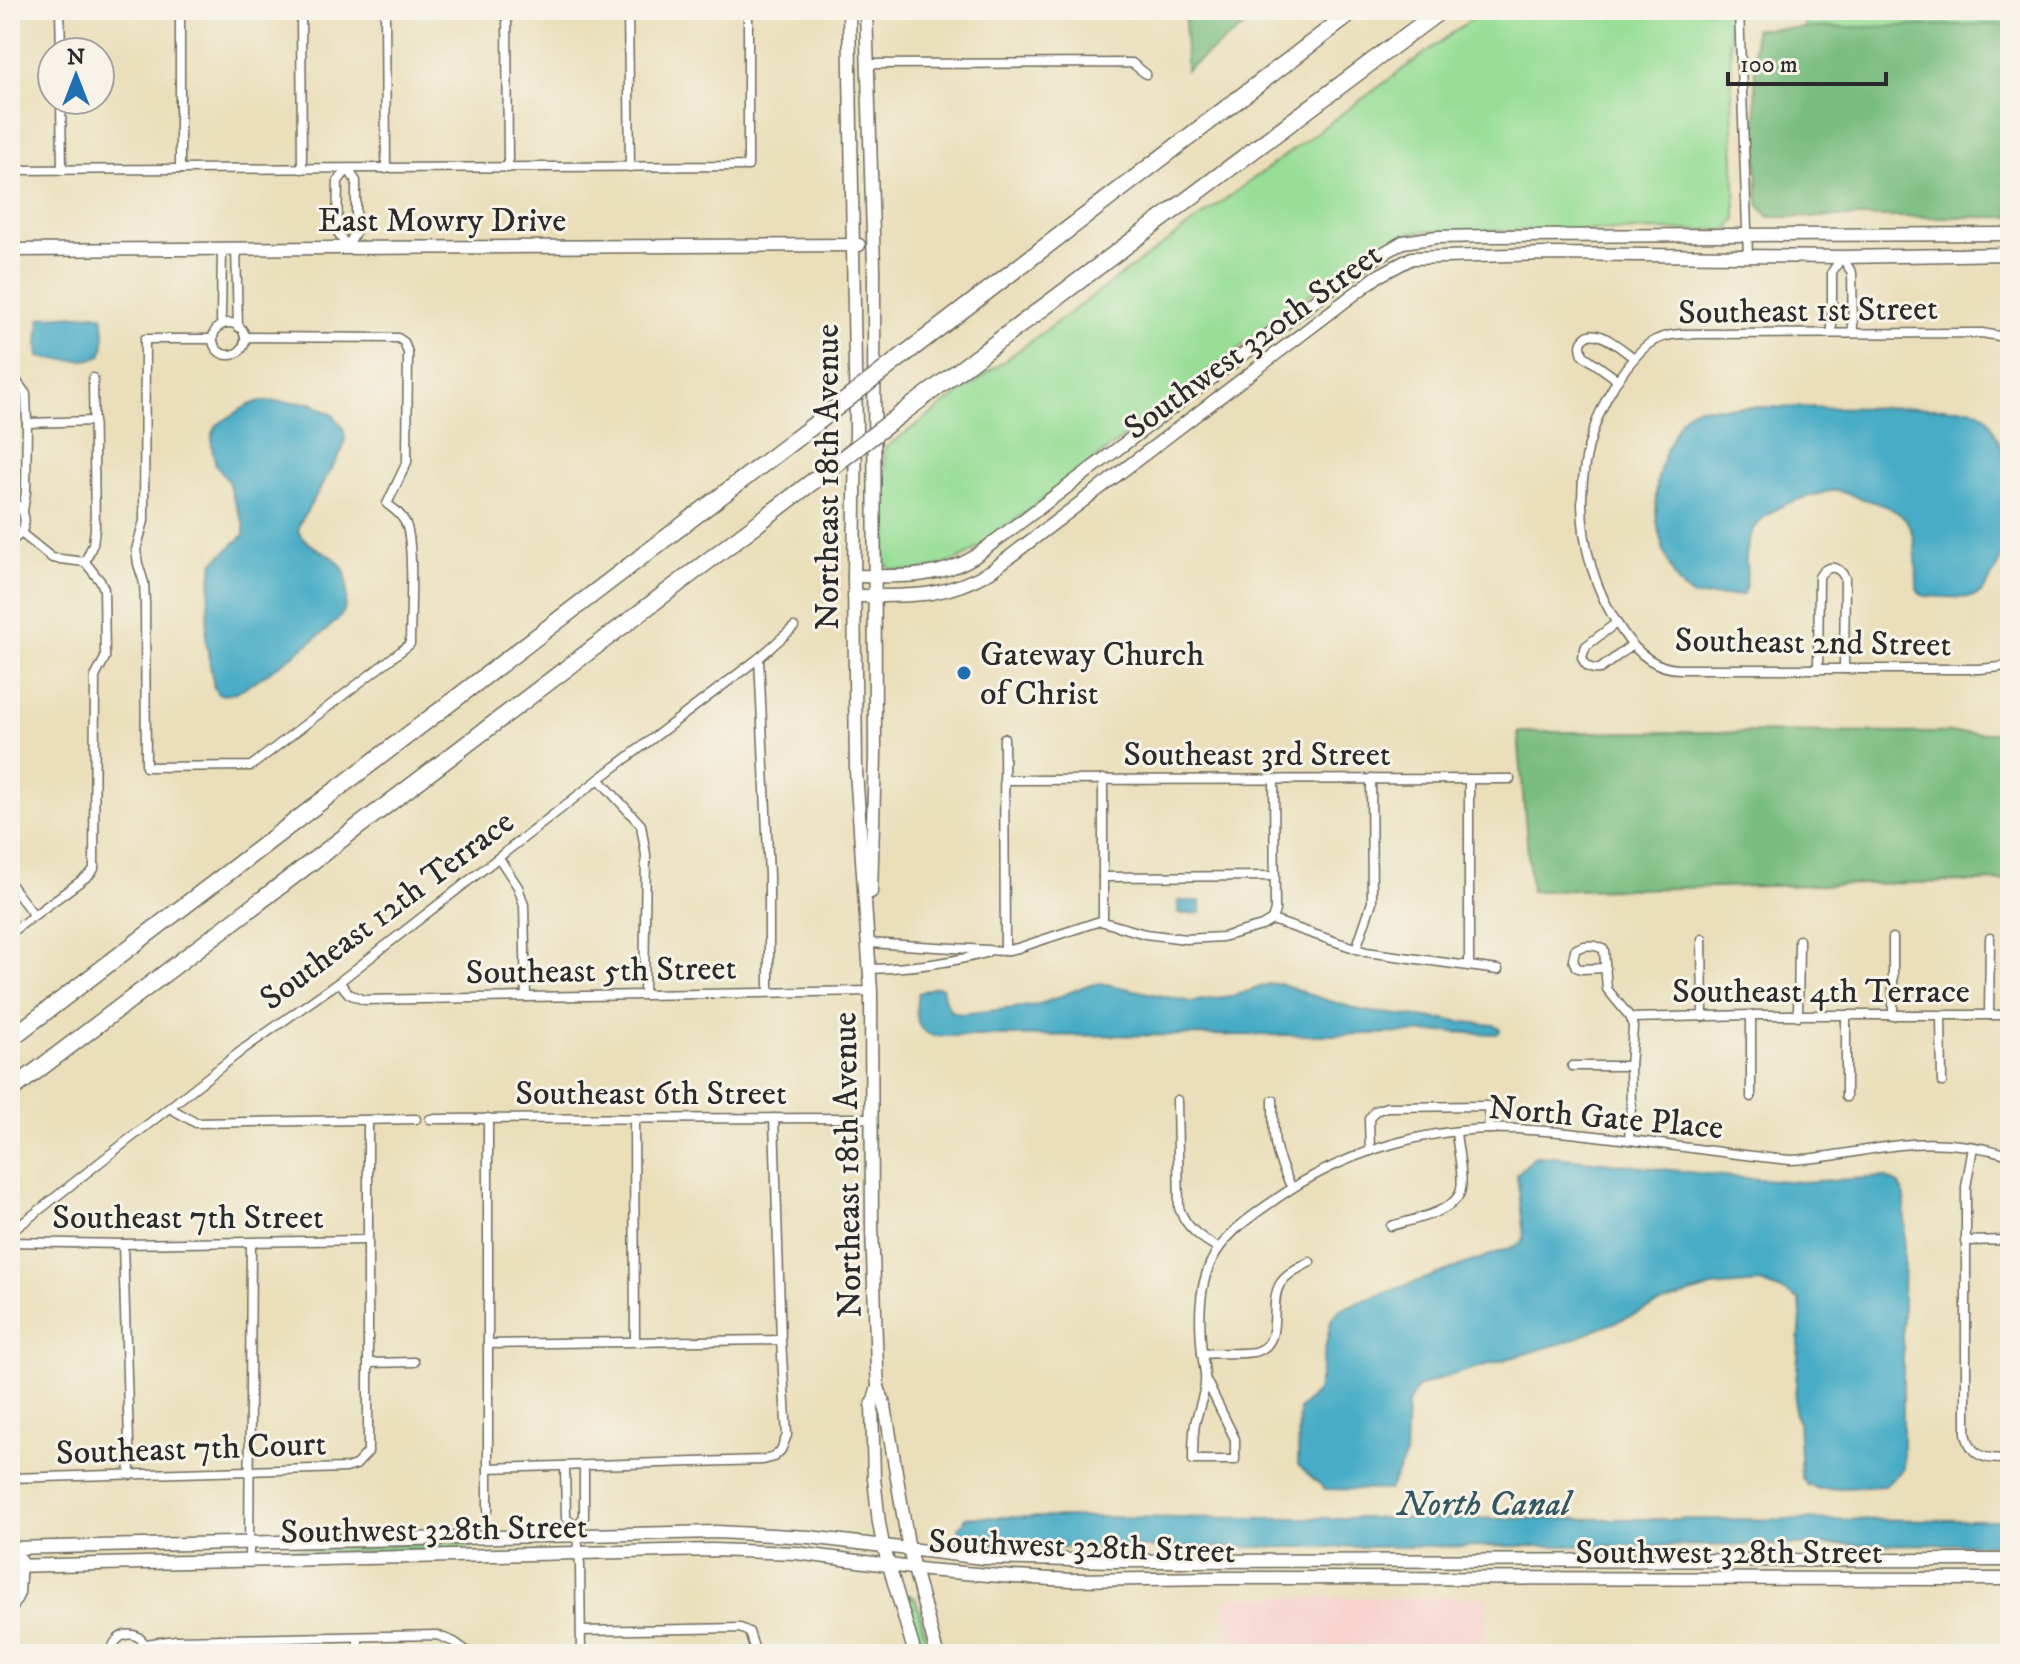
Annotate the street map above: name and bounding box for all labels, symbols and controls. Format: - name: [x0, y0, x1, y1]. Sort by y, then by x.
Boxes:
- north arrow: [36, 36, 116, 116]
- scale bar: [1728, 36, 1886, 86]
- text: N: [67, 44, 85, 71]
- text: 100 m: [1740, 50, 1798, 80]
- street label: East Mowry Drive: [318, 200, 566, 242]
- street label: Southwest 320th Street: [1116, 234, 1390, 449]
- street label: Southeast 1st Street: [1678, 288, 1938, 334]
- street label: Northeast 18th Avenue: [807, 324, 849, 630]
- street label: Southeast 2nd Street: [1674, 620, 1952, 666]
- place label: Gateway Church of Christ: [980, 634, 1204, 715]
- marker: Gateway Church of Christ: [955, 664, 973, 682]
- street label: Southeast 3rd Street: [1123, 734, 1391, 776]
- street label: Southeast 12th Terrace: [252, 801, 523, 1020]
- street label: Southeast 5th Street: [465, 948, 737, 994]
- street label: Southeast 4th Terrace: [1672, 971, 1970, 1013]
- street label: Northeast 18th Avenue: [824, 1011, 872, 1319]
- street label: Southeast 6th Street: [515, 1073, 787, 1115]
- street label: North Gate Place: [1487, 1087, 1725, 1149]
- street label: Southeast 7th Street: [52, 1197, 324, 1239]
- street label: Southeast 7th Court: [55, 1423, 327, 1475]
- water label: North Canal: [1395, 1482, 1574, 1527]
- street label: Southwest 328th Street: [280, 1506, 588, 1554]
- street label: Southwest 328th Street: [928, 1521, 1236, 1573]
- street label: Southwest 328th Street: [1575, 1532, 1883, 1574]

